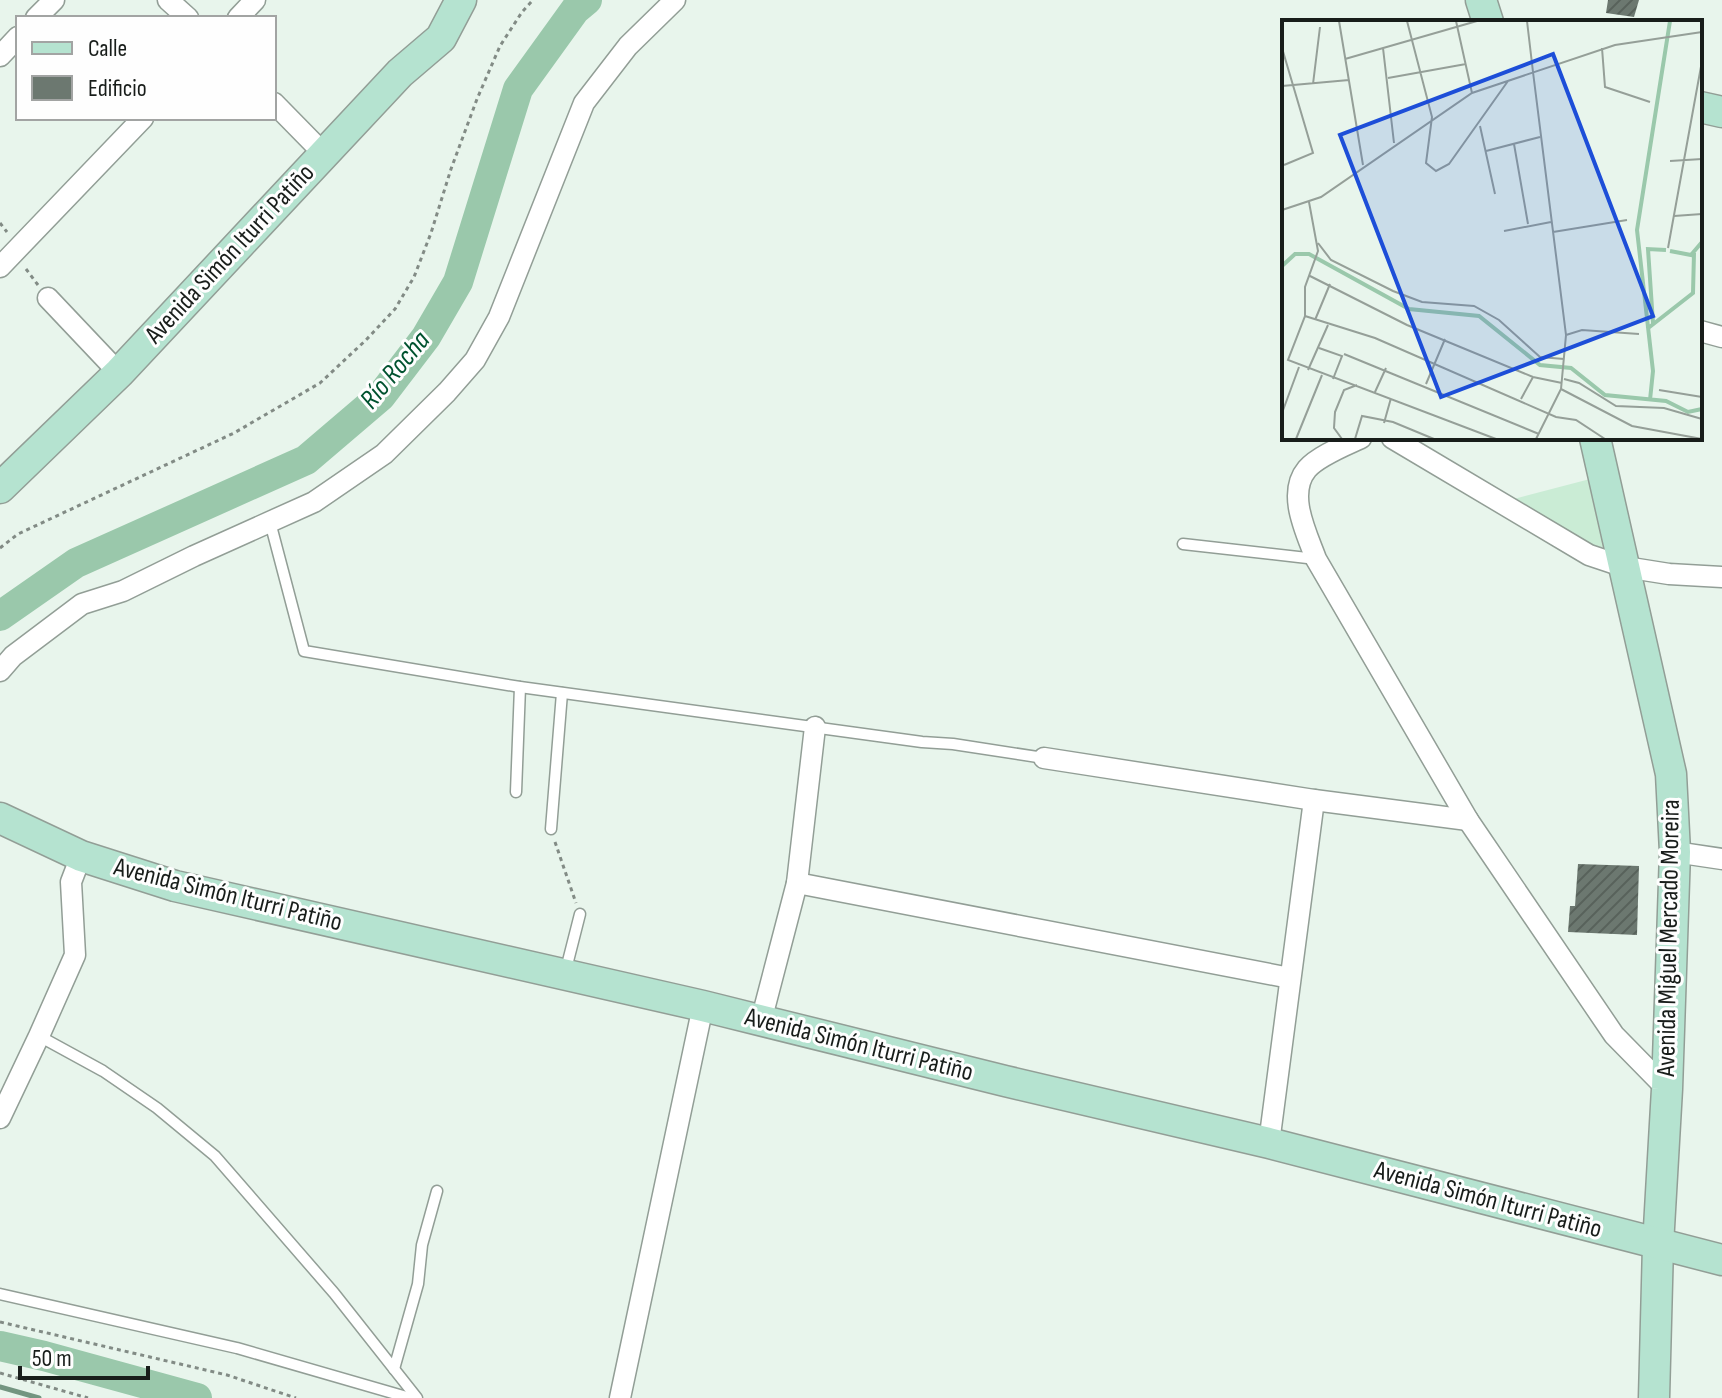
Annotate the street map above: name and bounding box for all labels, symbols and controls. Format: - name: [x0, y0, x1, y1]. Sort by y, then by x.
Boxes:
- legend: [16, 16, 276, 120]
- inset map: [1282, 20, 1702, 440]
- text: Calle: [88, 34, 127, 63]
- text: Edificio: [88, 74, 147, 103]
- street label: Avenida Simón Iturri Patiño: [138, 158, 321, 351]
- water label: Río Rocha: [353, 324, 437, 416]
- street label: Avenida Miguel Mercado Moreira: [1651, 799, 1687, 1078]
- street label: Avenida Simón Iturri Patiño: [110, 851, 345, 938]
- street label: Avenida Simón Iturri Patiño: [741, 1001, 976, 1088]
- street label: Avenida Simón Iturri Patiño: [1370, 1154, 1605, 1245]
- scale bar: [20, 1330, 148, 1380]
- text: 50 m: [32, 1344, 72, 1373]

